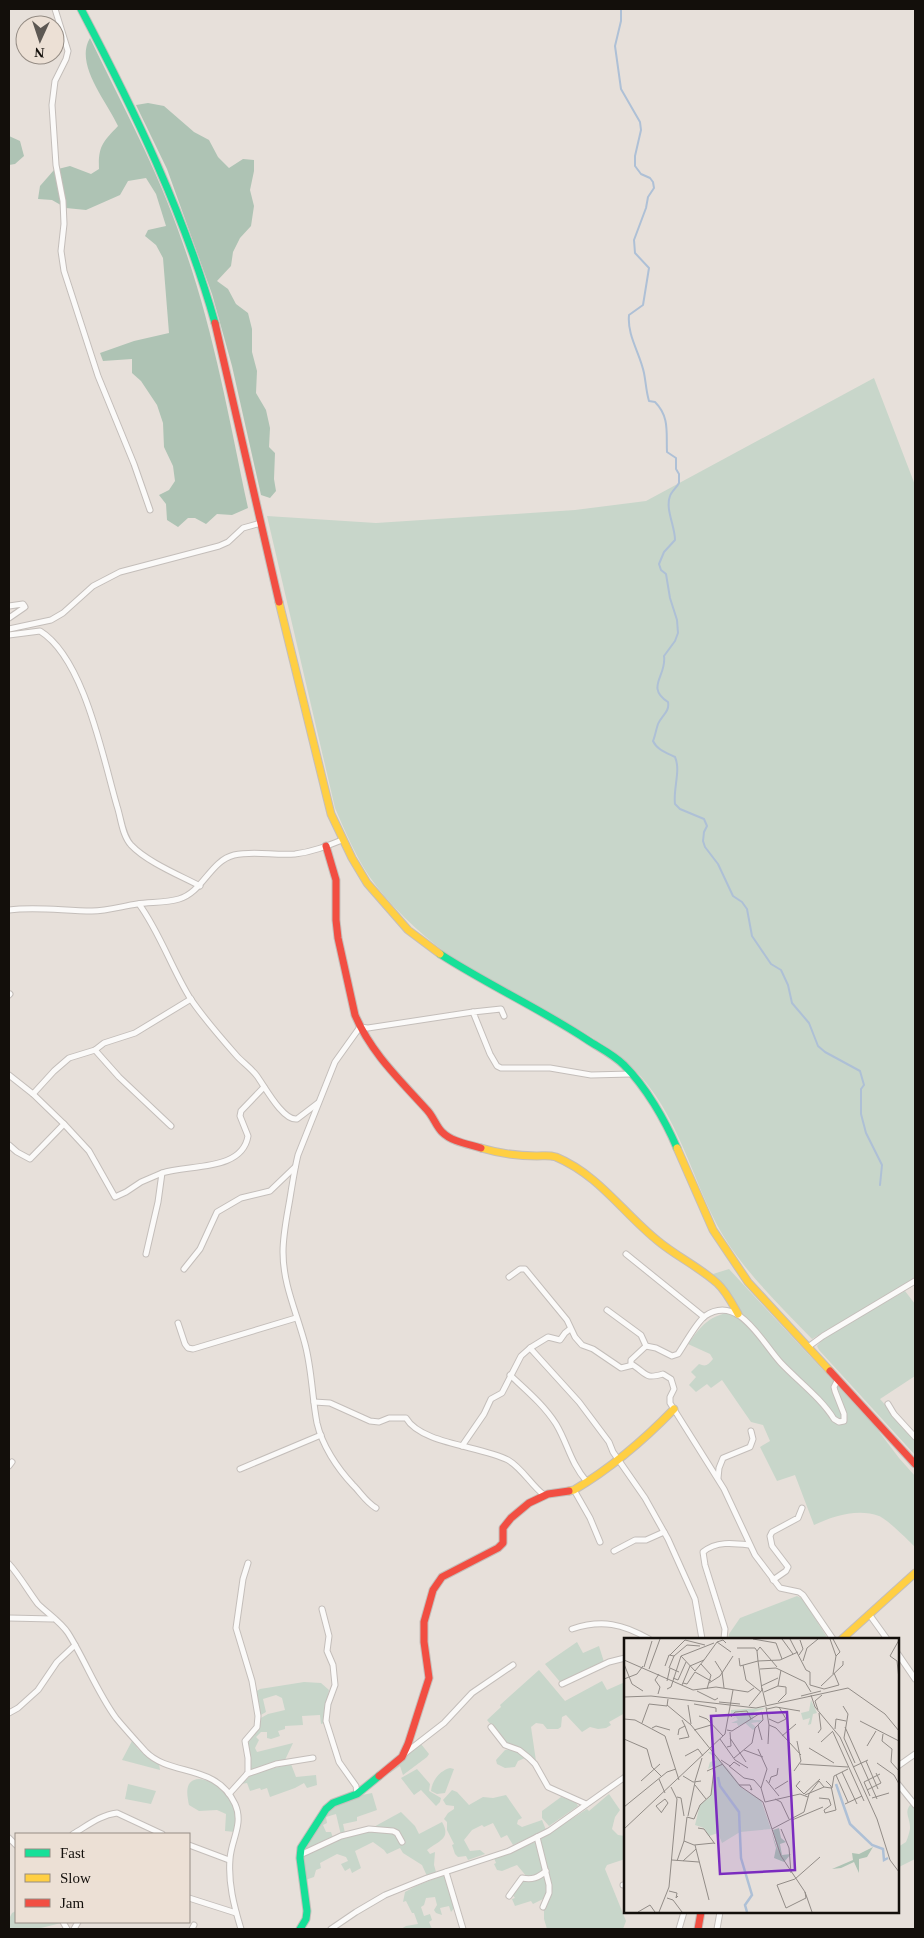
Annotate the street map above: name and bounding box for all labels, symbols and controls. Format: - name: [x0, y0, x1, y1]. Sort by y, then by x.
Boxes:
- north arrow: [15, 15, 65, 65]
- text: N: [34, 45, 45, 60]
- inset map: [624, 1638, 899, 1913]
- legend: [15, 1833, 190, 1923]
- text: Fast: [60, 1845, 86, 1861]
- text: Slow: [60, 1870, 91, 1886]
- text: Jam: [60, 1895, 84, 1911]

